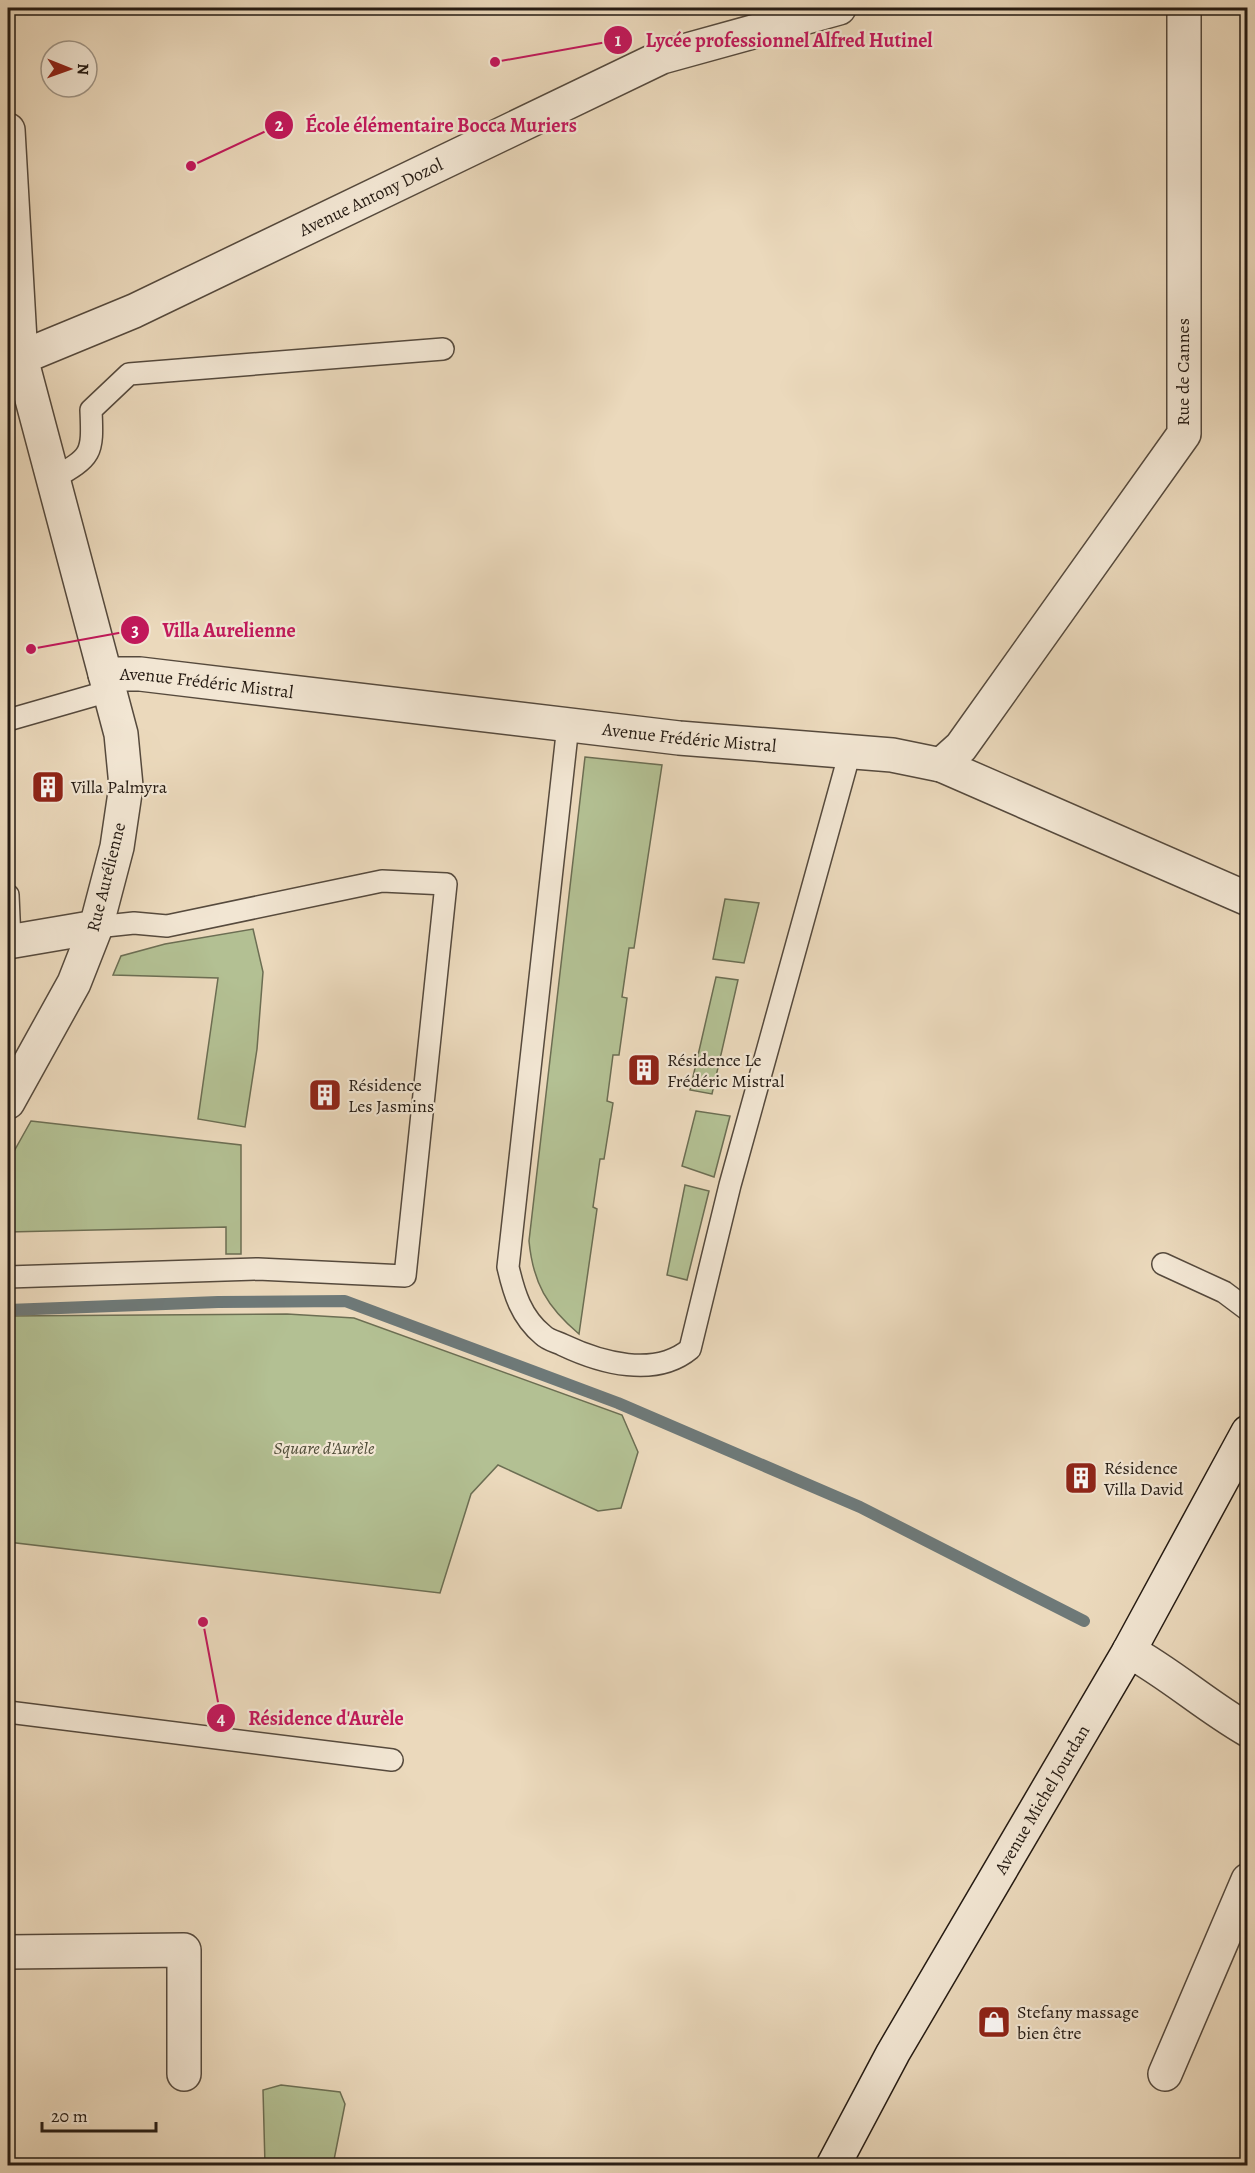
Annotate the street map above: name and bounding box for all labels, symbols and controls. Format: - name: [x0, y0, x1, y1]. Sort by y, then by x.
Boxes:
- callout: Lycée professionnel Alfred Hutinel: [603, 21, 944, 59]
- text: Lycée professionnel Alfred Hutinel: [645, 27, 933, 54]
- text: 1: [615, 28, 622, 52]
- north arrow: [39, 39, 99, 99]
- text: N: [72, 63, 94, 76]
- callout: École élémentaire Bocca Muriers: [264, 106, 589, 144]
- text: École élémentaire Bocca Muriers: [305, 112, 577, 139]
- text: 2: [275, 113, 284, 137]
- street label: Avenue Antony Dozol: [294, 152, 447, 242]
- street label: Rue de Cannes: [1171, 318, 1195, 426]
- callout: Villa Aurelienne: [120, 611, 308, 649]
- text: Villa Aurelienne: [161, 617, 296, 644]
- text: 3: [131, 618, 139, 642]
- street label: Avenue Frédéric Mistral: [119, 662, 295, 704]
- street label: Avenue Frédéric Mistral: [600, 717, 778, 758]
- building icon: Villa Palmyra: [30, 769, 66, 805]
- place label: Villa Palmyra: [70, 775, 168, 799]
- street label: Rue Aurélienne: [81, 820, 131, 934]
- place label: Résidence Le Frédéric Mistral: [667, 1048, 785, 1093]
- building icon: Résidence Le Frédéric Mistral: [626, 1052, 662, 1088]
- place label: Résidence Les Jasmins: [348, 1073, 434, 1118]
- building icon: Résidence Les Jasmins: [307, 1077, 343, 1113]
- park label: Square d'Aurèle: [274, 1436, 375, 1460]
- place label: Résidence Villa David: [1103, 1456, 1184, 1501]
- building icon: Résidence Villa David: [1063, 1460, 1099, 1496]
- callout: Résidence d'Aurèle: [206, 1699, 415, 1737]
- text: Résidence d'Aurèle: [248, 1705, 404, 1732]
- text: 4: [217, 1706, 226, 1730]
- street label: Avenue Michel Jourdan: [988, 1720, 1095, 1879]
- place label: Stefany massage bien être: [1017, 2000, 1139, 2045]
- shop icon: Stefany massage bien être: [976, 2004, 1012, 2040]
- scale bar: [42, 2095, 156, 2133]
- text: 20 m: [51, 2104, 88, 2128]

